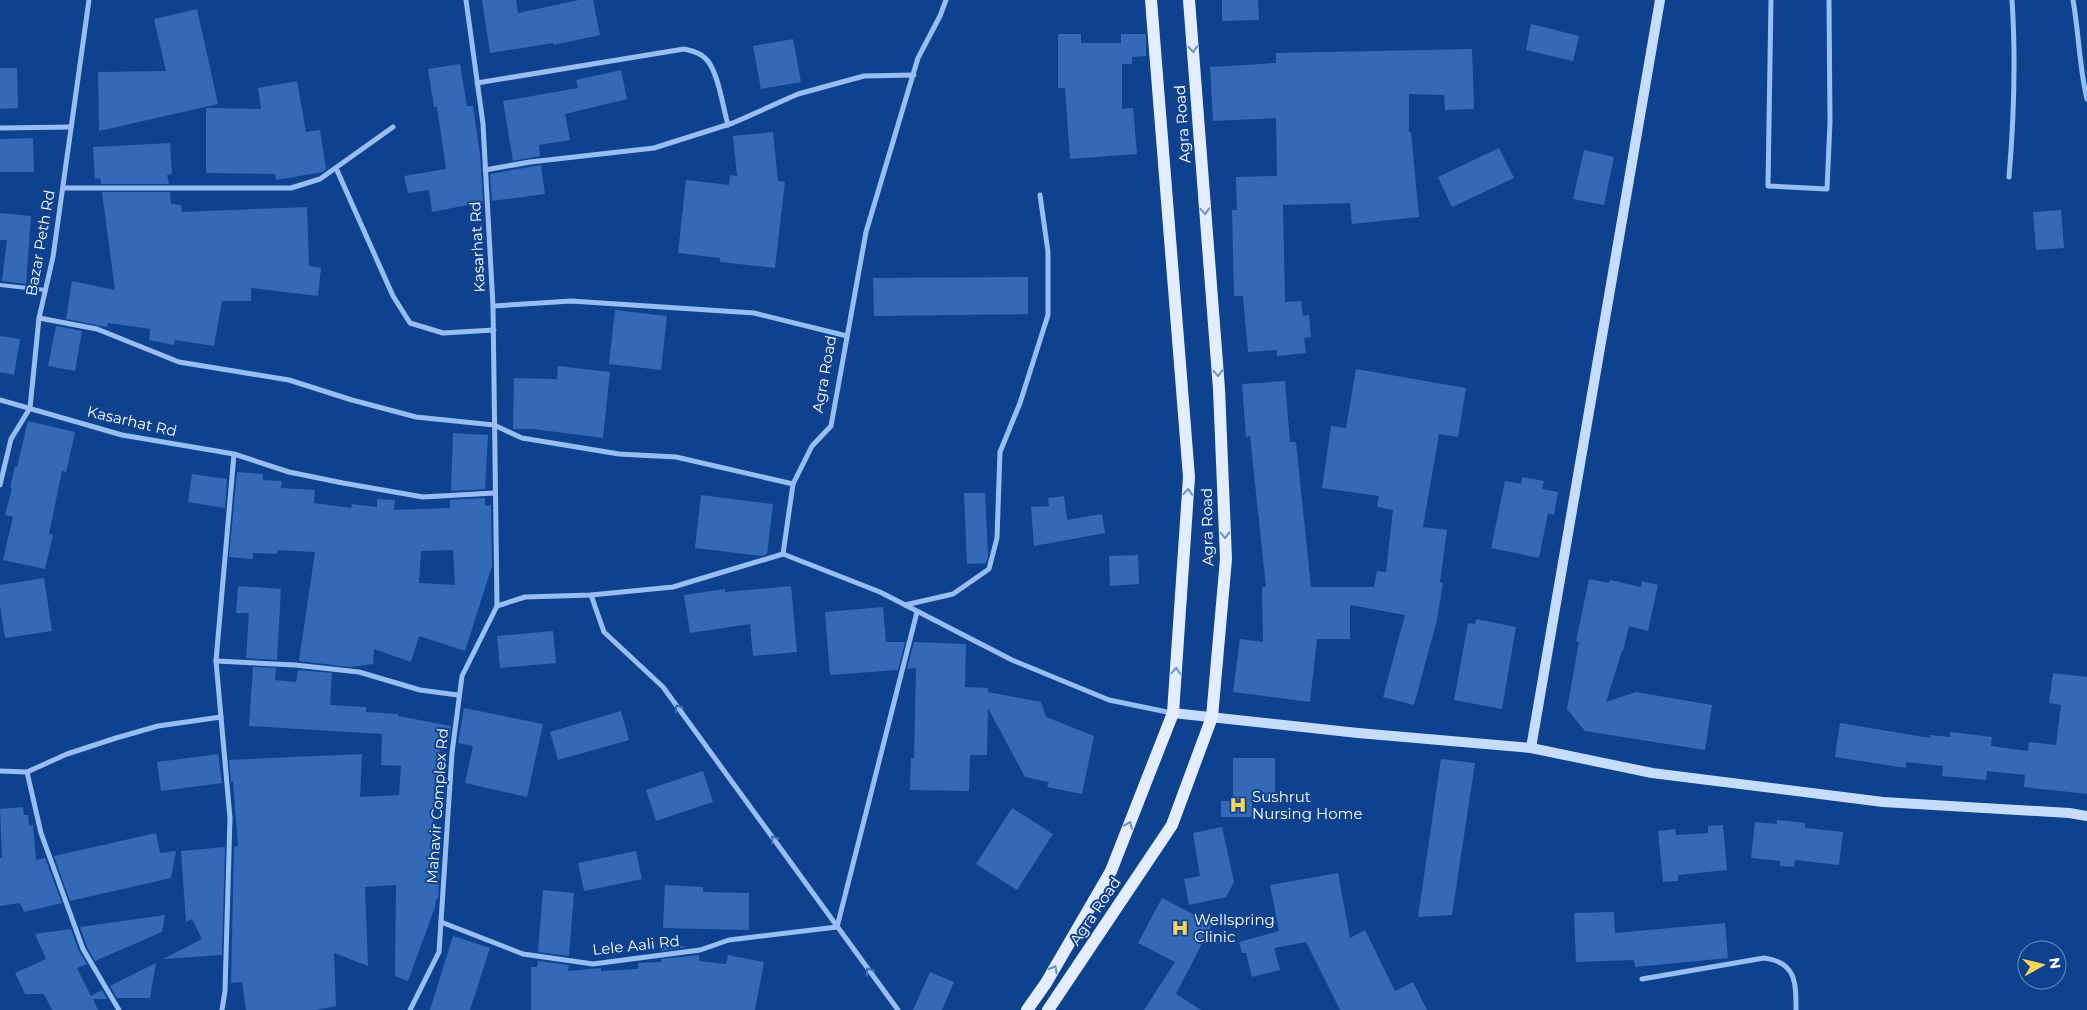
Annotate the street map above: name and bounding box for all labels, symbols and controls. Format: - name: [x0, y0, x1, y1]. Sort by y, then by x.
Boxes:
- one-way arrow: [1187, 45, 1198, 53]
- street label: Agra Road: [1170, 84, 1194, 164]
- street label: Bazar Peth Rd: [21, 188, 59, 298]
- street label: Kasarhat Rd: [465, 201, 489, 293]
- one-way arrow: [1199, 207, 1210, 215]
- street label: Agra Road: [808, 334, 840, 414]
- one-way arrow: [1212, 369, 1223, 377]
- street label: Kasarhat Rd: [85, 401, 179, 441]
- one-way arrow: [1182, 488, 1193, 496]
- street label: Agra Road: [1197, 488, 1217, 566]
- one-way arrow: [1220, 532, 1230, 539]
- one-way arrow: [1170, 667, 1181, 675]
- one-way arrow: [675, 704, 684, 714]
- street label: Mahavir Complex Rd: [422, 728, 452, 884]
- place label: Sushrut Nursing Home: [1252, 787, 1363, 823]
- hospital icon: Sushrut Nursing Home: [1228, 795, 1248, 815]
- one-way arrow: [1123, 821, 1133, 830]
- one-way arrow: [770, 836, 780, 845]
- street label: Agra Road: [1065, 873, 1125, 949]
- place label: Wellspring Clinic: [1194, 910, 1275, 946]
- hospital icon: Wellspring Clinic: [1170, 918, 1190, 938]
- street label: Lele Aali Rd: [592, 931, 680, 959]
- north arrow: [2017, 940, 2067, 990]
- text: N: [2045, 956, 2065, 970]
- one-way arrow: [1048, 966, 1058, 975]
- one-way arrow: [867, 968, 875, 977]

